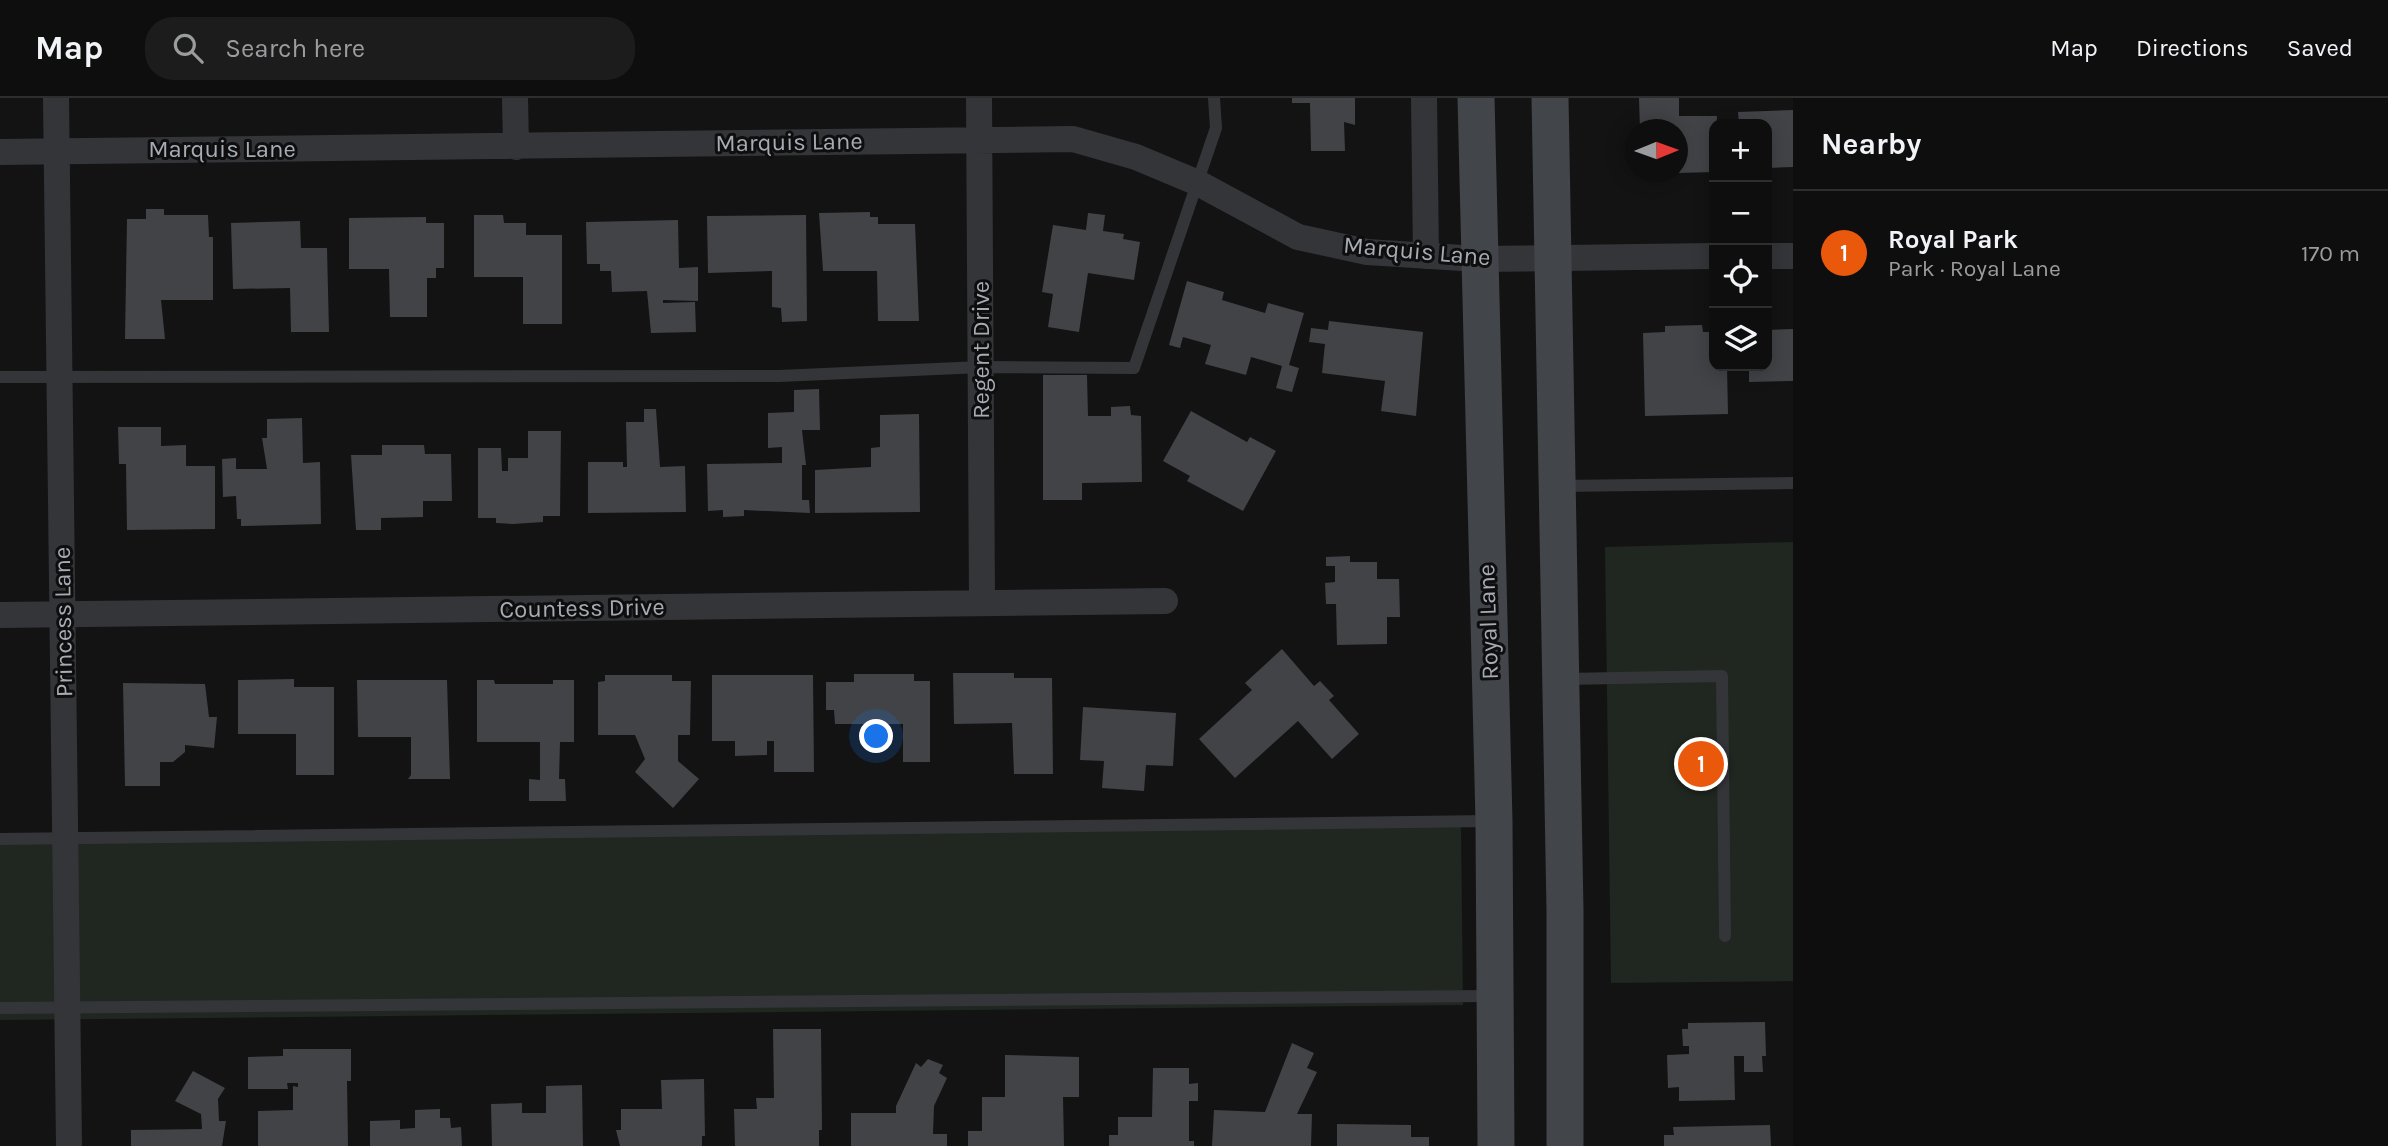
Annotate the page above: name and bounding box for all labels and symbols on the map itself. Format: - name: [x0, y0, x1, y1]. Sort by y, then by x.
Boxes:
- north arrow: [1625, 119, 1688, 182]
- street label: Marquis Lane: [715, 127, 863, 157]
- street label: Marquis Lane: [148, 135, 296, 163]
- street label: Marquis Lane: [1342, 231, 1492, 271]
- street label: Regent Drive: [967, 281, 995, 419]
- street label: Princess Lane: [48, 547, 78, 697]
- street label: Royal Lane: [1472, 564, 1504, 680]
- street label: Countess Drive: [499, 593, 665, 623]
- your location: [859, 719, 893, 753]
- pin: 1: [1678, 738, 1724, 790]

